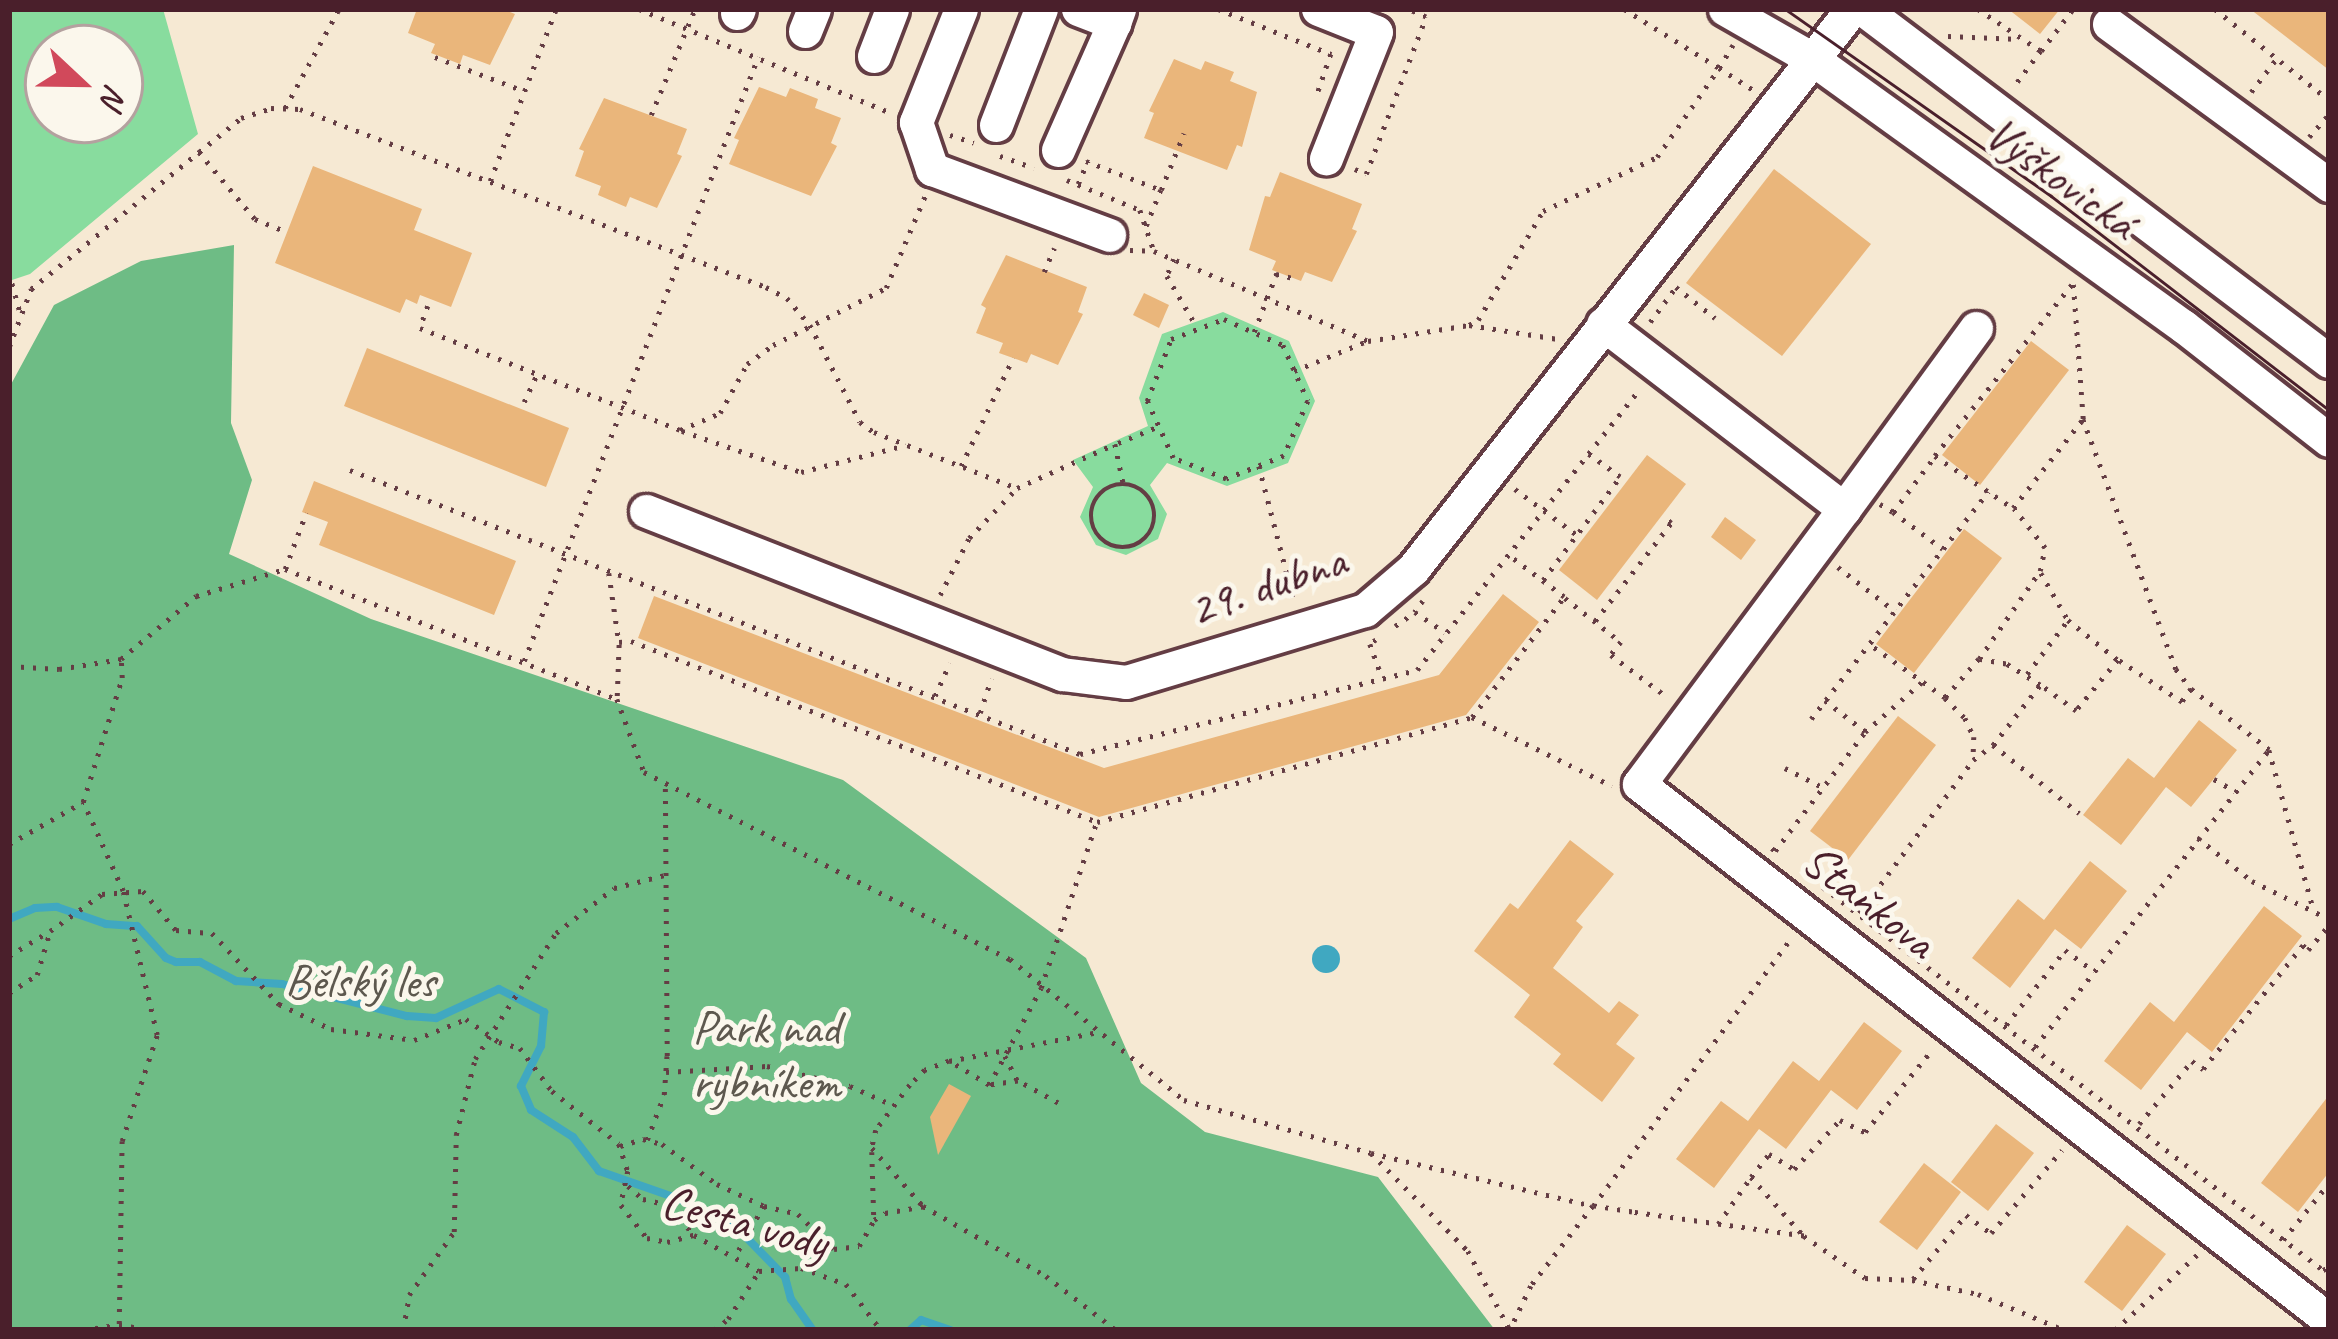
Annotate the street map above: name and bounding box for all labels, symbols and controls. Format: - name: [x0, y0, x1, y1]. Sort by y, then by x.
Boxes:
- north arrow: [24, 24, 144, 144]
- text: N: [91, 79, 138, 114]
- street label: Výškovická: [1974, 104, 2148, 252]
- street label: 29. dubna: [1181, 531, 1353, 639]
- street label: Staňkova: [1791, 831, 1947, 971]
- park label: Bělský les: [285, 953, 435, 1011]
- park label: Park nad rybníkem: [691, 998, 841, 1111]
- street label: Cesta vody: [656, 1172, 834, 1272]

